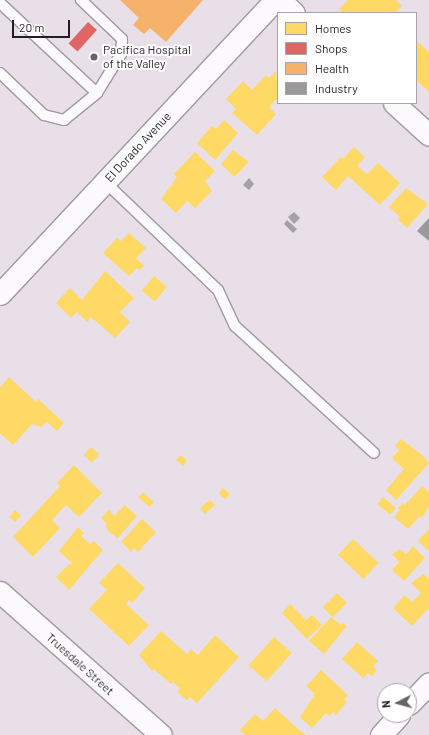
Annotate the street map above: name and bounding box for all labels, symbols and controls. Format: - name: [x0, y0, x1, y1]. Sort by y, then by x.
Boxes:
- scale bar: [14, 12, 72, 38]
- legend: [277, 12, 417, 104]
- text: 20 m: [19, 20, 45, 34]
- text: Homes: [315, 21, 351, 35]
- text: Shops: [315, 41, 347, 55]
- place label: Pacifica Hospital of the Valley: [103, 43, 191, 71]
- marker: Pacifica Hospital of the Valley: [88, 51, 100, 63]
- text: Health: [315, 61, 349, 75]
- text: Industry: [315, 81, 358, 95]
- street label: El Dorado Avenue: [102, 109, 174, 185]
- street label: Truesdale Street: [43, 630, 117, 698]
- north arrow: [377, 683, 417, 723]
- text: N: [379, 700, 392, 709]

